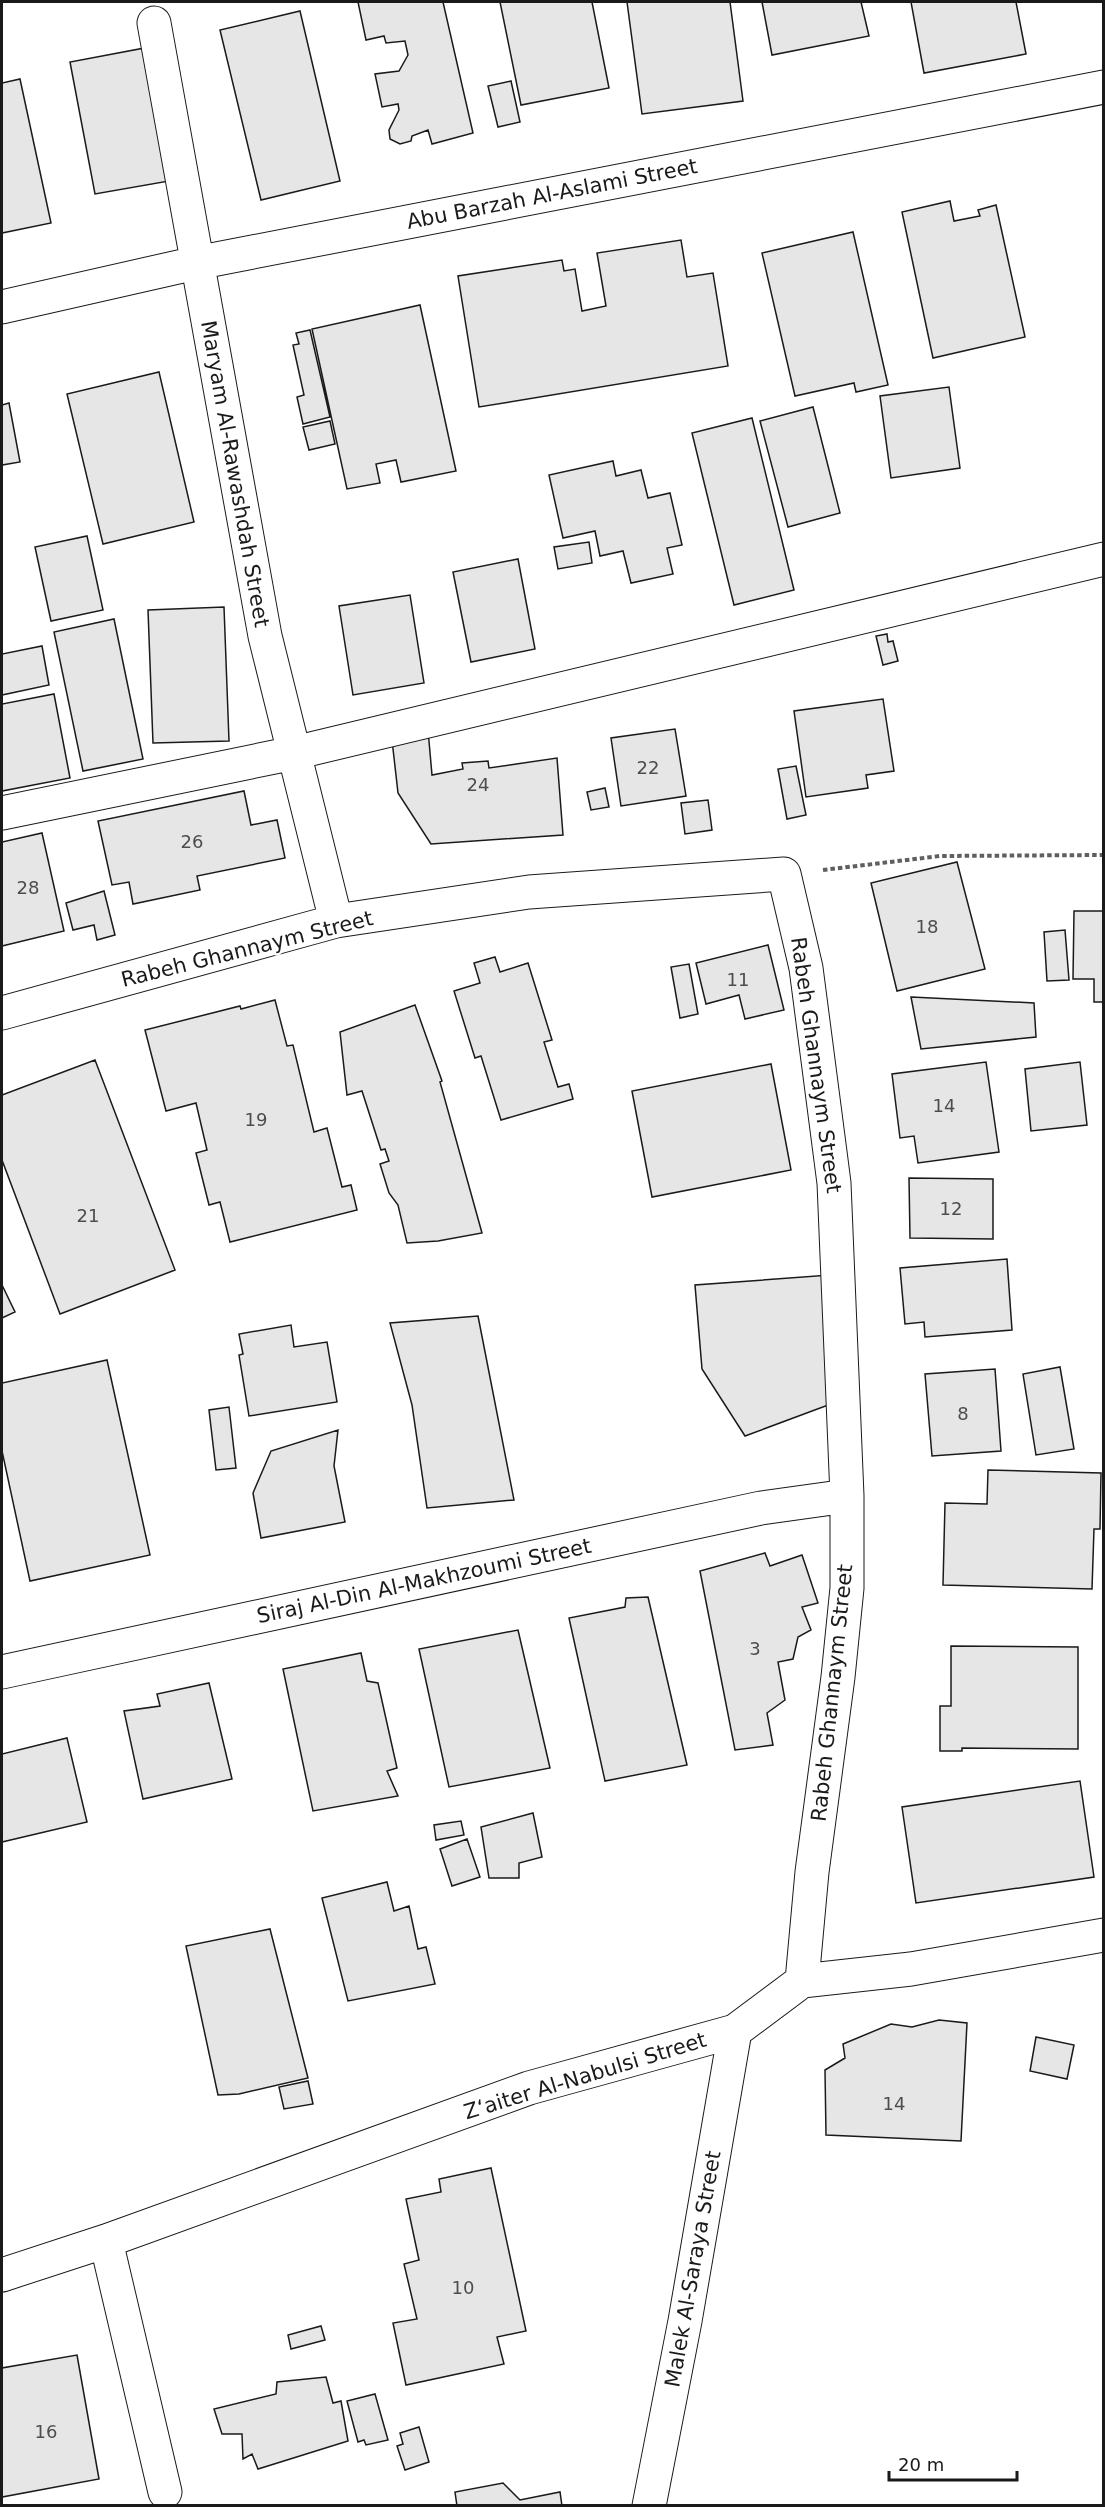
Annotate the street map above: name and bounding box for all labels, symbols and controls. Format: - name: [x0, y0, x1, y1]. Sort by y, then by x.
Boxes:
- street label: Abu Barzah Al-Aslami Street: [405, 154, 699, 234]
- street label: Maryam Al-Rawashdah Street: [196, 319, 274, 629]
- house number: 22: [637, 757, 659, 778]
- house number: 24: [467, 774, 489, 795]
- house number: 26: [181, 831, 203, 852]
- house number: 28: [17, 877, 39, 898]
- street label: Rabeh Ghannaym Street: [119, 906, 375, 992]
- house number: 18: [916, 916, 938, 937]
- street label: Rabeh Ghannaym Street: [786, 935, 846, 1195]
- house number: 11: [727, 969, 749, 990]
- house number: 14: [933, 1095, 955, 1116]
- house number: 19: [245, 1109, 267, 1130]
- house number: 12: [940, 1198, 962, 1219]
- house number: 21: [77, 1205, 99, 1226]
- house number: 8: [957, 1403, 969, 1424]
- street label: Siraj Al-Din Al-Makhzoumi Street: [255, 1534, 593, 1628]
- street label: Rabeh Ghannaym Street: [807, 1563, 857, 1823]
- house number: 3: [749, 1638, 761, 1659]
- street label: Z‘aiter Al-Nabulsi Street: [461, 2028, 709, 2124]
- house number: 14: [883, 2093, 905, 2114]
- street label: Malek Al-Saraya Street: [660, 2149, 726, 2389]
- house number: 10: [452, 2277, 474, 2298]
- house number: 16: [35, 2421, 57, 2442]
- scale bar: [889, 2444, 1016, 2482]
- text: 20 m: [898, 2454, 944, 2475]

